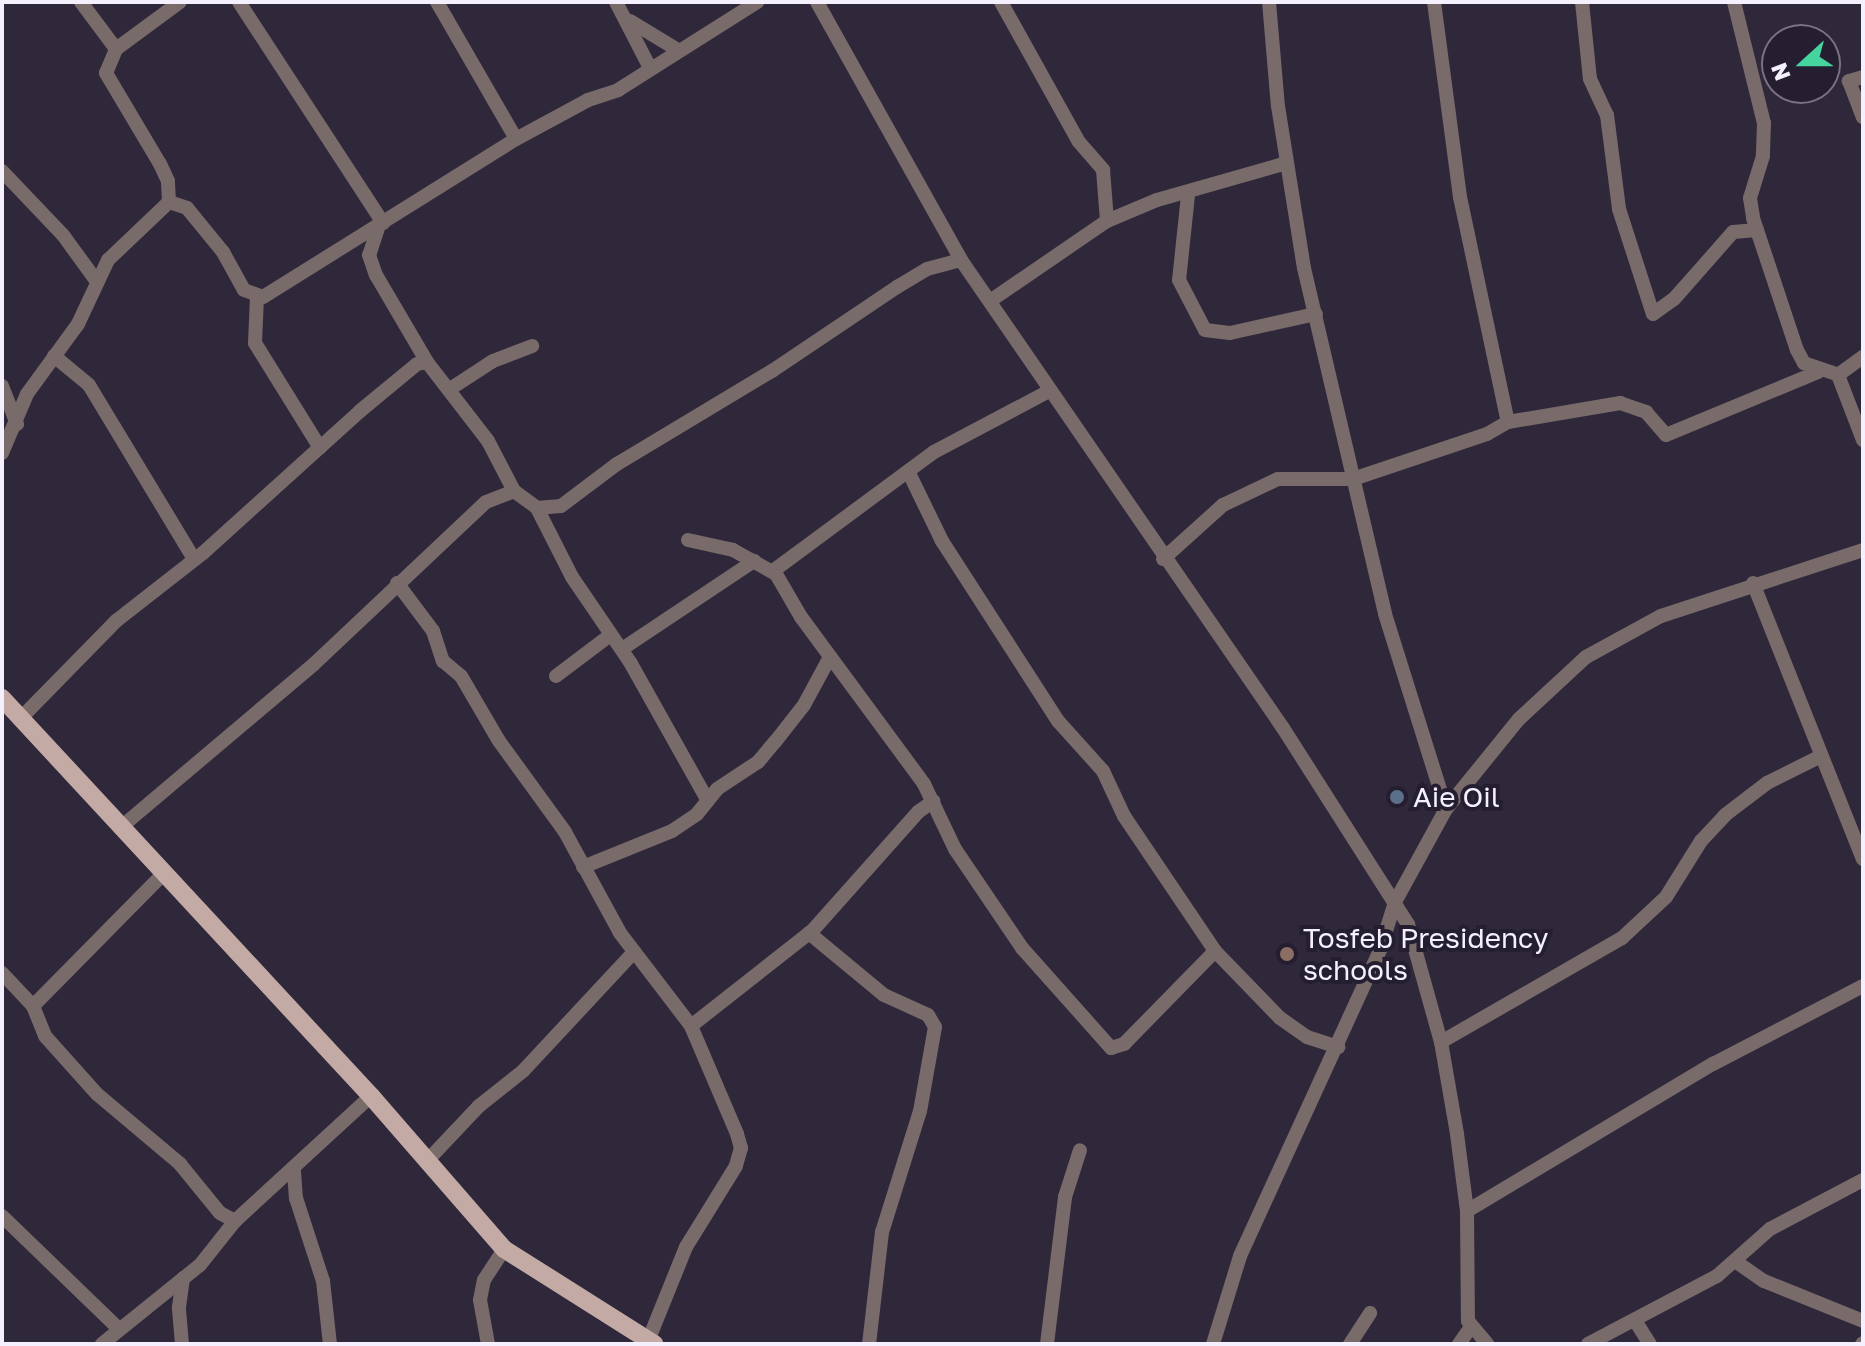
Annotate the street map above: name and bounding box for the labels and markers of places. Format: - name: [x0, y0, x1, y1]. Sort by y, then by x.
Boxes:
- place label: Aie Oil: [1413, 780, 1500, 814]
- marker: Aie Oil: [1388, 788, 1406, 806]
- place label: Tosfeb Presidency schools: [1303, 921, 1549, 987]
- marker: Tosfeb Presidency schools: [1278, 945, 1296, 963]

